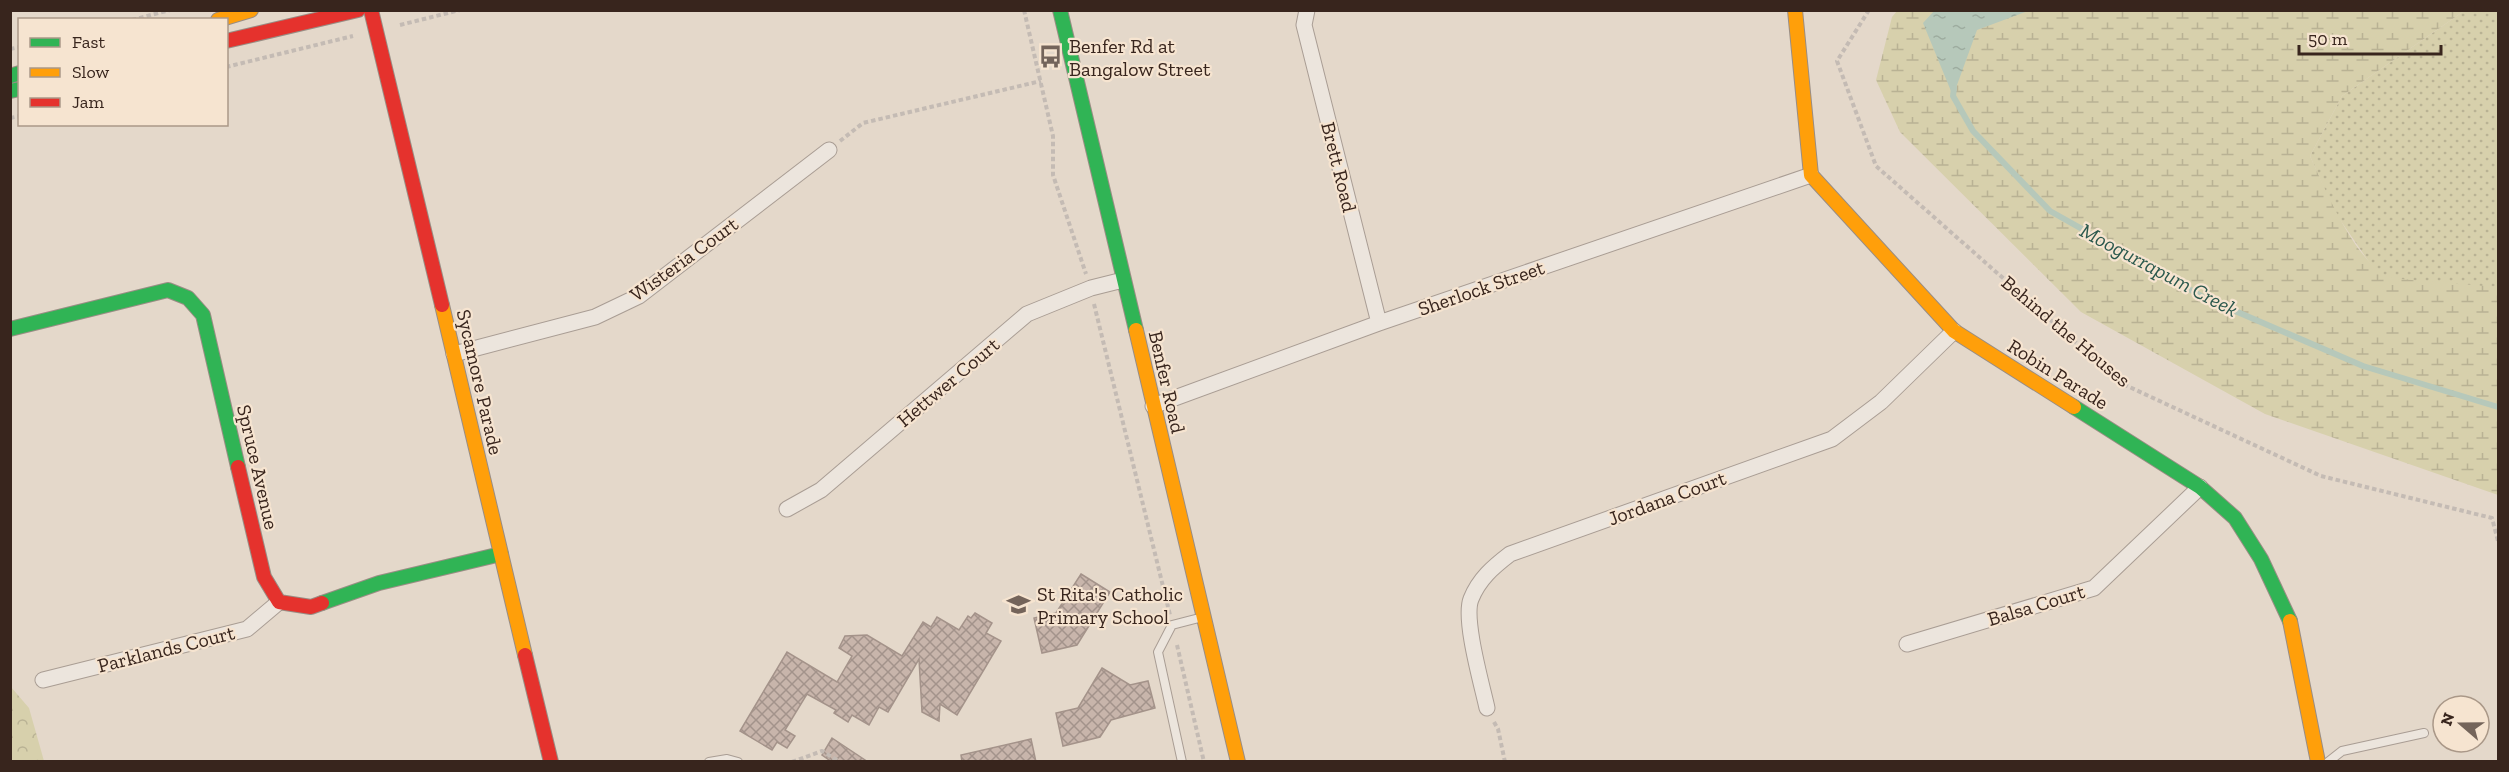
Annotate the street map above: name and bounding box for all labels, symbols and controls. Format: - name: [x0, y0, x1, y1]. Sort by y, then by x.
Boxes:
- legend: [18, 18, 228, 126]
- scale bar: [2299, 18, 2442, 56]
- text: 50 m: [2308, 28, 2348, 50]
- text: Fast: [72, 31, 105, 53]
- place label: Benfer Rd at Bangalow Street: [1069, 34, 1211, 81]
- bus stop icon: Benfer Rd at Bangalow Street: [1038, 44, 1064, 70]
- text: Slow: [72, 61, 109, 83]
- text: Jam: [72, 91, 104, 113]
- street label: Brett Road: [1316, 119, 1362, 215]
- street label: Wisteria Court: [625, 211, 743, 306]
- water label: Moogurrapum Creek: [2076, 217, 2242, 322]
- street label: Sherlock Street: [1415, 255, 1548, 321]
- street label: Behind the Houses: [1997, 270, 2135, 392]
- street label: Sycamore Parade: [452, 307, 508, 457]
- street label: Benfer Road: [1144, 329, 1190, 435]
- street label: Hettwer Court: [892, 332, 1004, 432]
- street label: Robin Parade: [2003, 334, 2113, 414]
- street label: Spruce Avenue: [232, 402, 284, 532]
- street label: Jordana Court: [1605, 465, 1730, 530]
- street label: Balsa Court: [1985, 579, 2088, 631]
- place label: St Rita's Catholic Primary School: [1037, 582, 1183, 629]
- school or university icon: St Rita's Catholic Primary School: [1006, 592, 1032, 618]
- street label: Parklands Court: [95, 620, 238, 678]
- north arrow: [2431, 694, 2491, 754]
- text: N: [2436, 710, 2458, 728]

